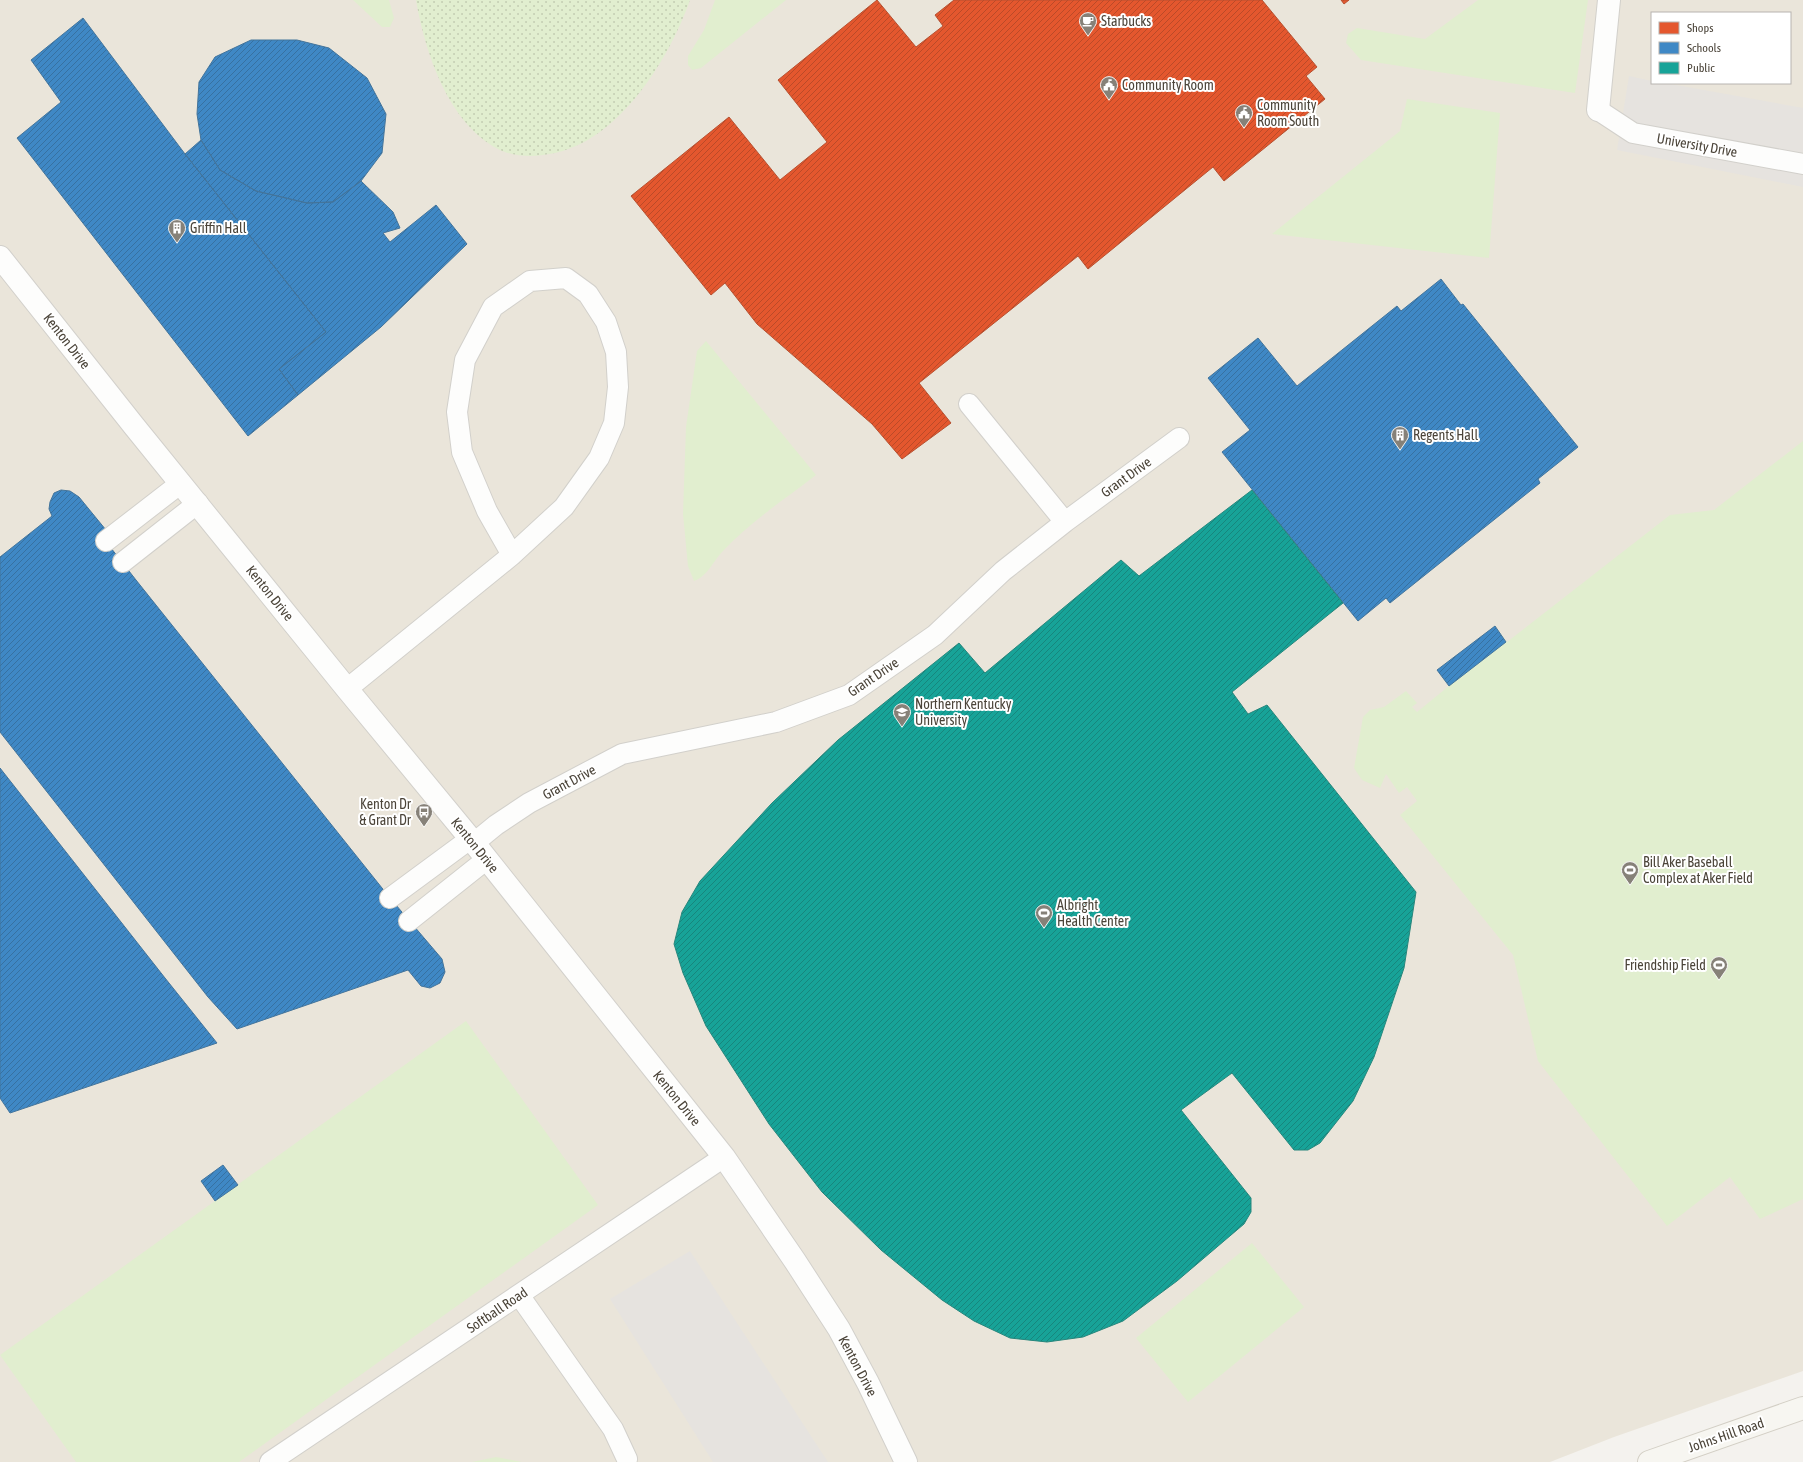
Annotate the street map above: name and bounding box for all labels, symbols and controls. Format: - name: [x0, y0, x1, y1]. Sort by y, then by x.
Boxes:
- cafe icon: Starbucks: [1078, 11, 1098, 36]
- legend: [1651, 12, 1791, 84]
- place label: Starbucks: [1101, 13, 1151, 29]
- text: Shops: [1687, 21, 1713, 35]
- text: Schools: [1687, 41, 1721, 55]
- text: Public: [1687, 61, 1715, 75]
- public building icon: Community Room: [1099, 75, 1119, 100]
- place label: Community Room: [1122, 77, 1214, 93]
- place label: Community Room South: [1257, 97, 1319, 129]
- public building icon: Community Room South: [1234, 103, 1254, 128]
- street label: University Drive: [1656, 130, 1738, 160]
- building icon: Griffin Hall: [167, 218, 187, 243]
- place label: Griffin Hall: [190, 220, 247, 236]
- street label: Kenton Drive: [40, 310, 94, 372]
- building icon: Regents Hall: [1390, 425, 1410, 450]
- place label: Regents Hall: [1413, 427, 1478, 443]
- street label: Grant Drive: [1098, 454, 1154, 500]
- street label: Kenton Drive: [243, 562, 297, 624]
- street label: Grant Drive: [845, 654, 901, 700]
- place label: Northern Kentucky University: [915, 696, 1012, 728]
- school or university icon: Northern Kentucky University: [892, 702, 912, 727]
- street label: Grant Drive: [540, 761, 598, 803]
- place label: Kenton Dr & Grant Dr: [359, 796, 412, 828]
- bus stop icon: Kenton Dr & Grant Dr: [414, 802, 434, 827]
- street label: Kenton Drive: [448, 814, 502, 876]
- place label: Bill Aker Baseball Complex at Aker Field: [1643, 854, 1753, 886]
- sports icon: Bill Aker Baseball Complex at Aker Field: [1620, 860, 1640, 885]
- place label: Albright Health Center: [1057, 897, 1129, 929]
- sports icon: Albright Health Center: [1034, 903, 1054, 928]
- sports icon: Friendship Field: [1709, 955, 1729, 980]
- place label: Friendship Field: [1625, 957, 1706, 973]
- street label: Kenton Drive: [650, 1067, 704, 1129]
- street label: Softball Road: [464, 1284, 530, 1336]
- street label: Kenton Drive: [835, 1333, 881, 1399]
- street label: Johns Hill Road: [1686, 1415, 1766, 1455]

